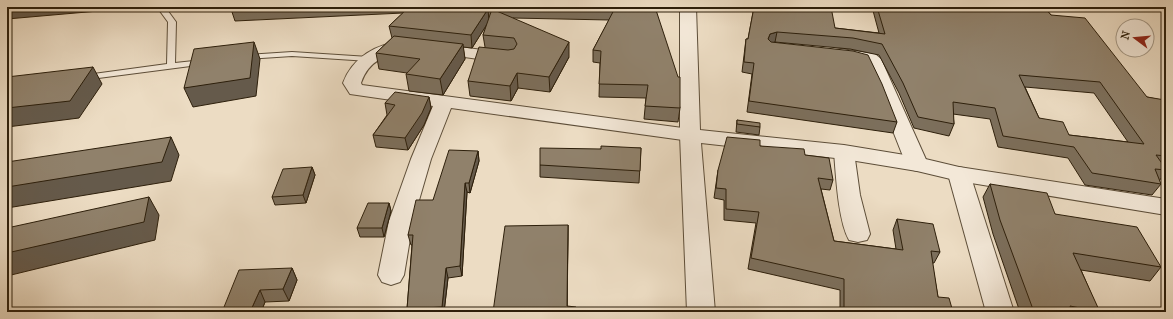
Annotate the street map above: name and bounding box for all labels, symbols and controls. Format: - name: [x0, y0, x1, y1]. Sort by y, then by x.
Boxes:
- north arrow: [1115, 18, 1155, 58]
- text: N: [1118, 29, 1133, 41]

